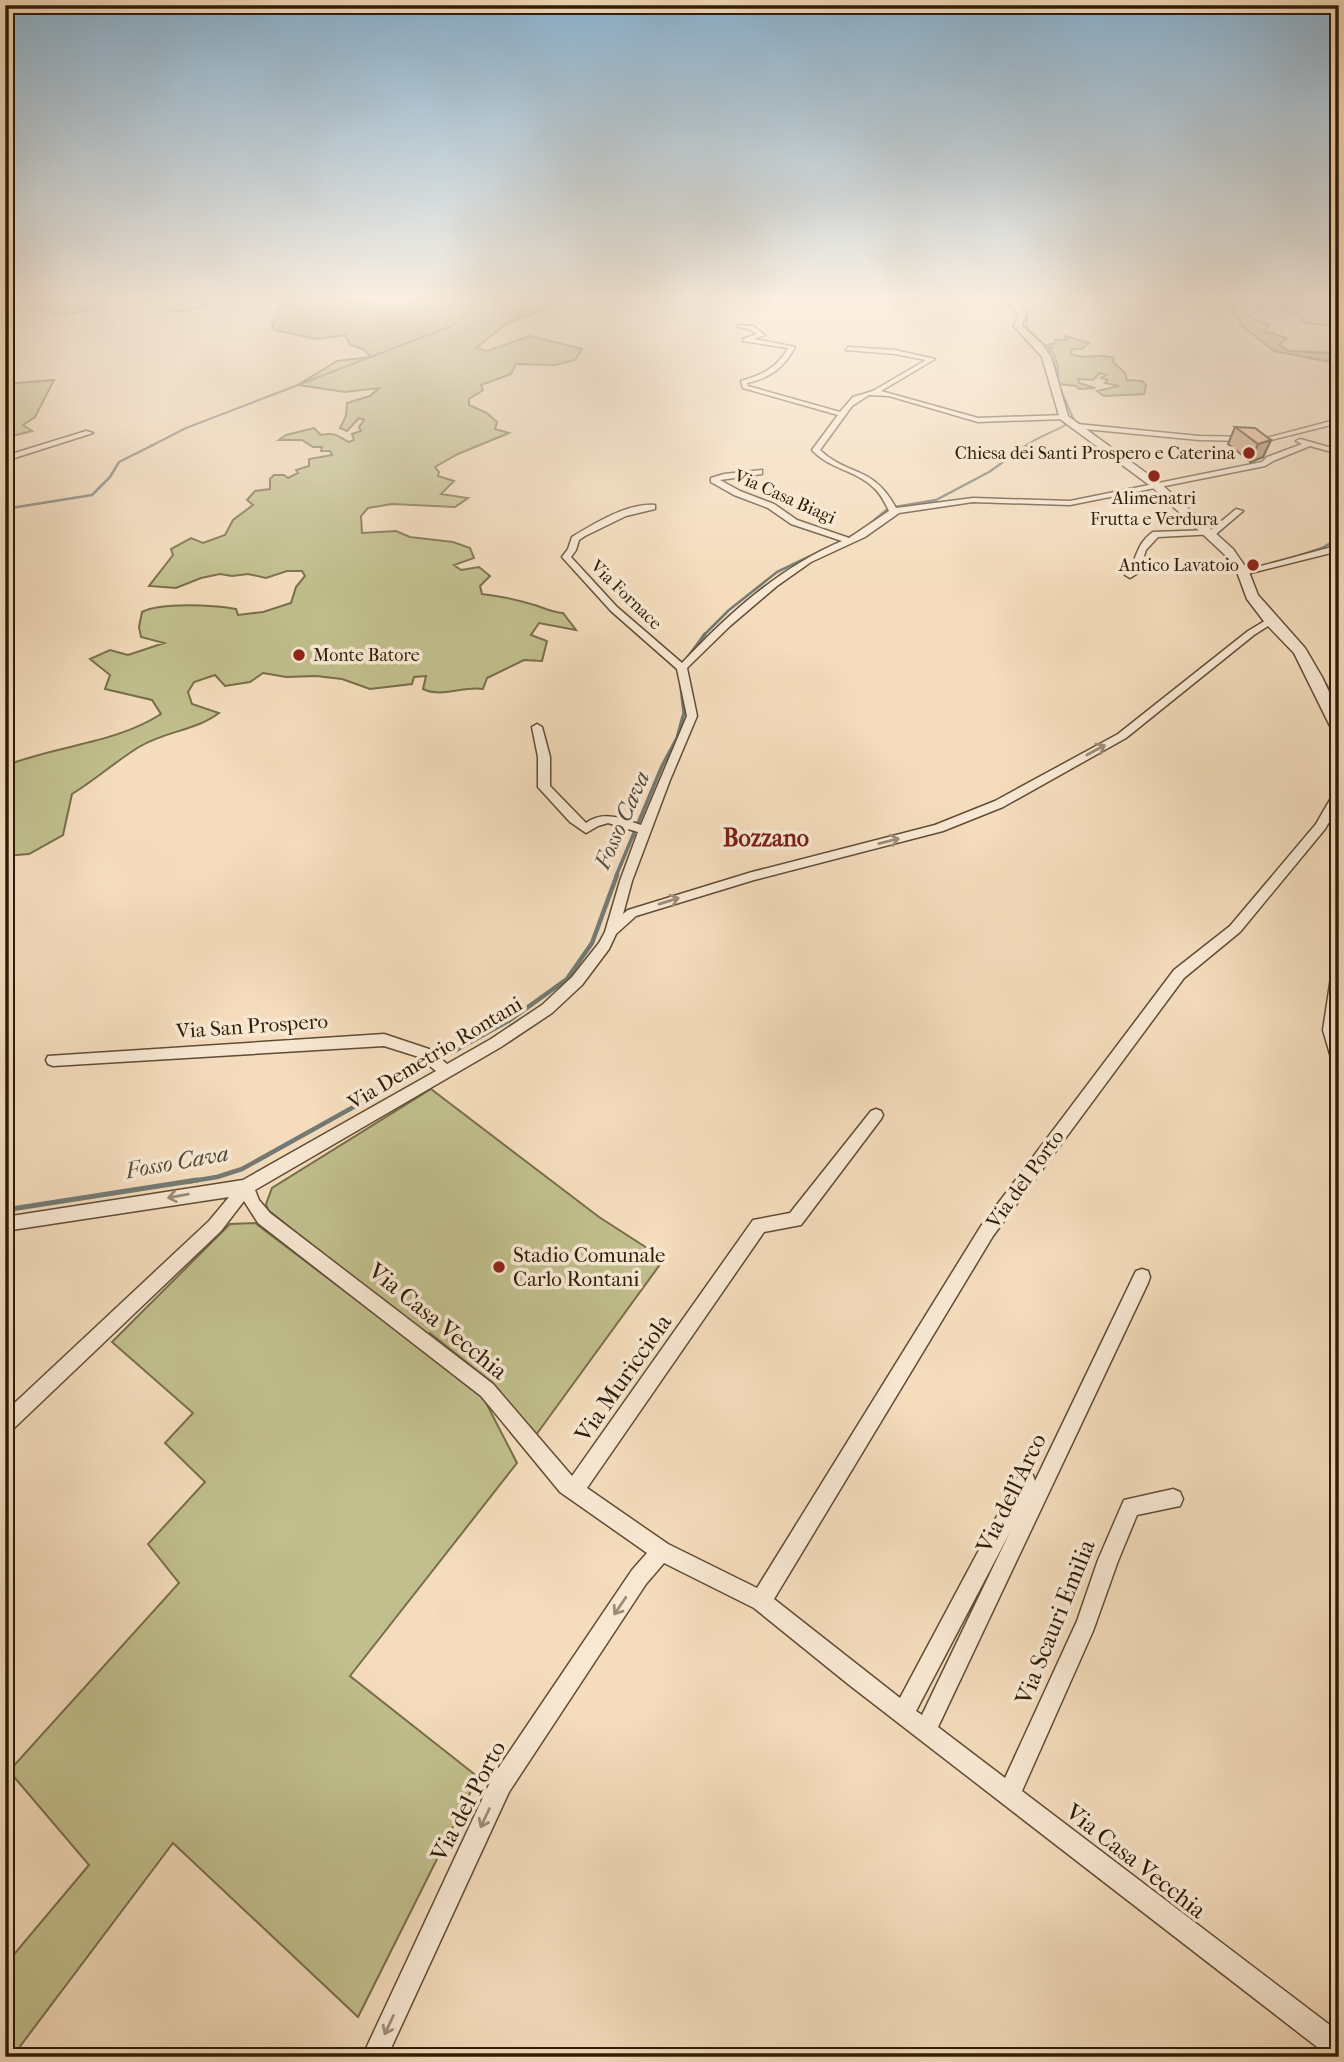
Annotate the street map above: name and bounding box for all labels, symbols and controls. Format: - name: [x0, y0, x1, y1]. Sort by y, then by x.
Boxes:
- place label: Chiesa dei Santi Prospero e Caterina: [955, 443, 1236, 464]
- marker: Chiesa dei Santi Prospero e Caterina: [1241, 445, 1257, 461]
- street label: Via Casa Biagi: [730, 465, 840, 529]
- marker: Alimenatri Frutta e Verdura: [1146, 468, 1162, 484]
- place label: Alimenatri Frutta e Verdura: [1090, 488, 1219, 530]
- street label: Via Fornace: [585, 555, 666, 634]
- place label: Antico Lavatoio: [1118, 555, 1239, 576]
- marker: Antico Lavatoio: [1245, 557, 1261, 573]
- place label: Monte Batore: [313, 645, 420, 666]
- marker: Monte Batore: [291, 647, 307, 663]
- one-way arrow: [1085, 743, 1106, 756]
- water label: Fosso Cava: [588, 767, 656, 874]
- district label: Bozzano: [723, 824, 809, 852]
- one-way arrow: [877, 834, 900, 847]
- one-way arrow: [658, 894, 680, 906]
- street label: Via Demetrio Rontani: [343, 991, 526, 1115]
- street label: Via San Prospero: [174, 1009, 329, 1043]
- street label: Via del Porto: [981, 1125, 1069, 1234]
- water label: Fosso Cava: [122, 1140, 231, 1185]
- one-way arrow: [168, 1190, 190, 1203]
- place label: Stadio Comunale Carlo Rontani: [513, 1243, 665, 1291]
- street label: Via Casa Vecchia: [362, 1256, 514, 1386]
- marker: Stadio Comunale Carlo Rontani: [491, 1259, 507, 1275]
- street label: Via Muricciola: [568, 1308, 678, 1448]
- street label: Via dell'Arco: [970, 1429, 1052, 1558]
- street label: Via Scauri Emilia: [1009, 1535, 1101, 1710]
- one-way arrow: [613, 1596, 627, 1615]
- street label: Via del Porto: [424, 1736, 511, 1867]
- street label: Via Casa Vecchia: [1060, 1797, 1212, 1925]
- one-way arrow: [478, 1807, 491, 1829]
- one-way arrow: [382, 2014, 395, 2035]

